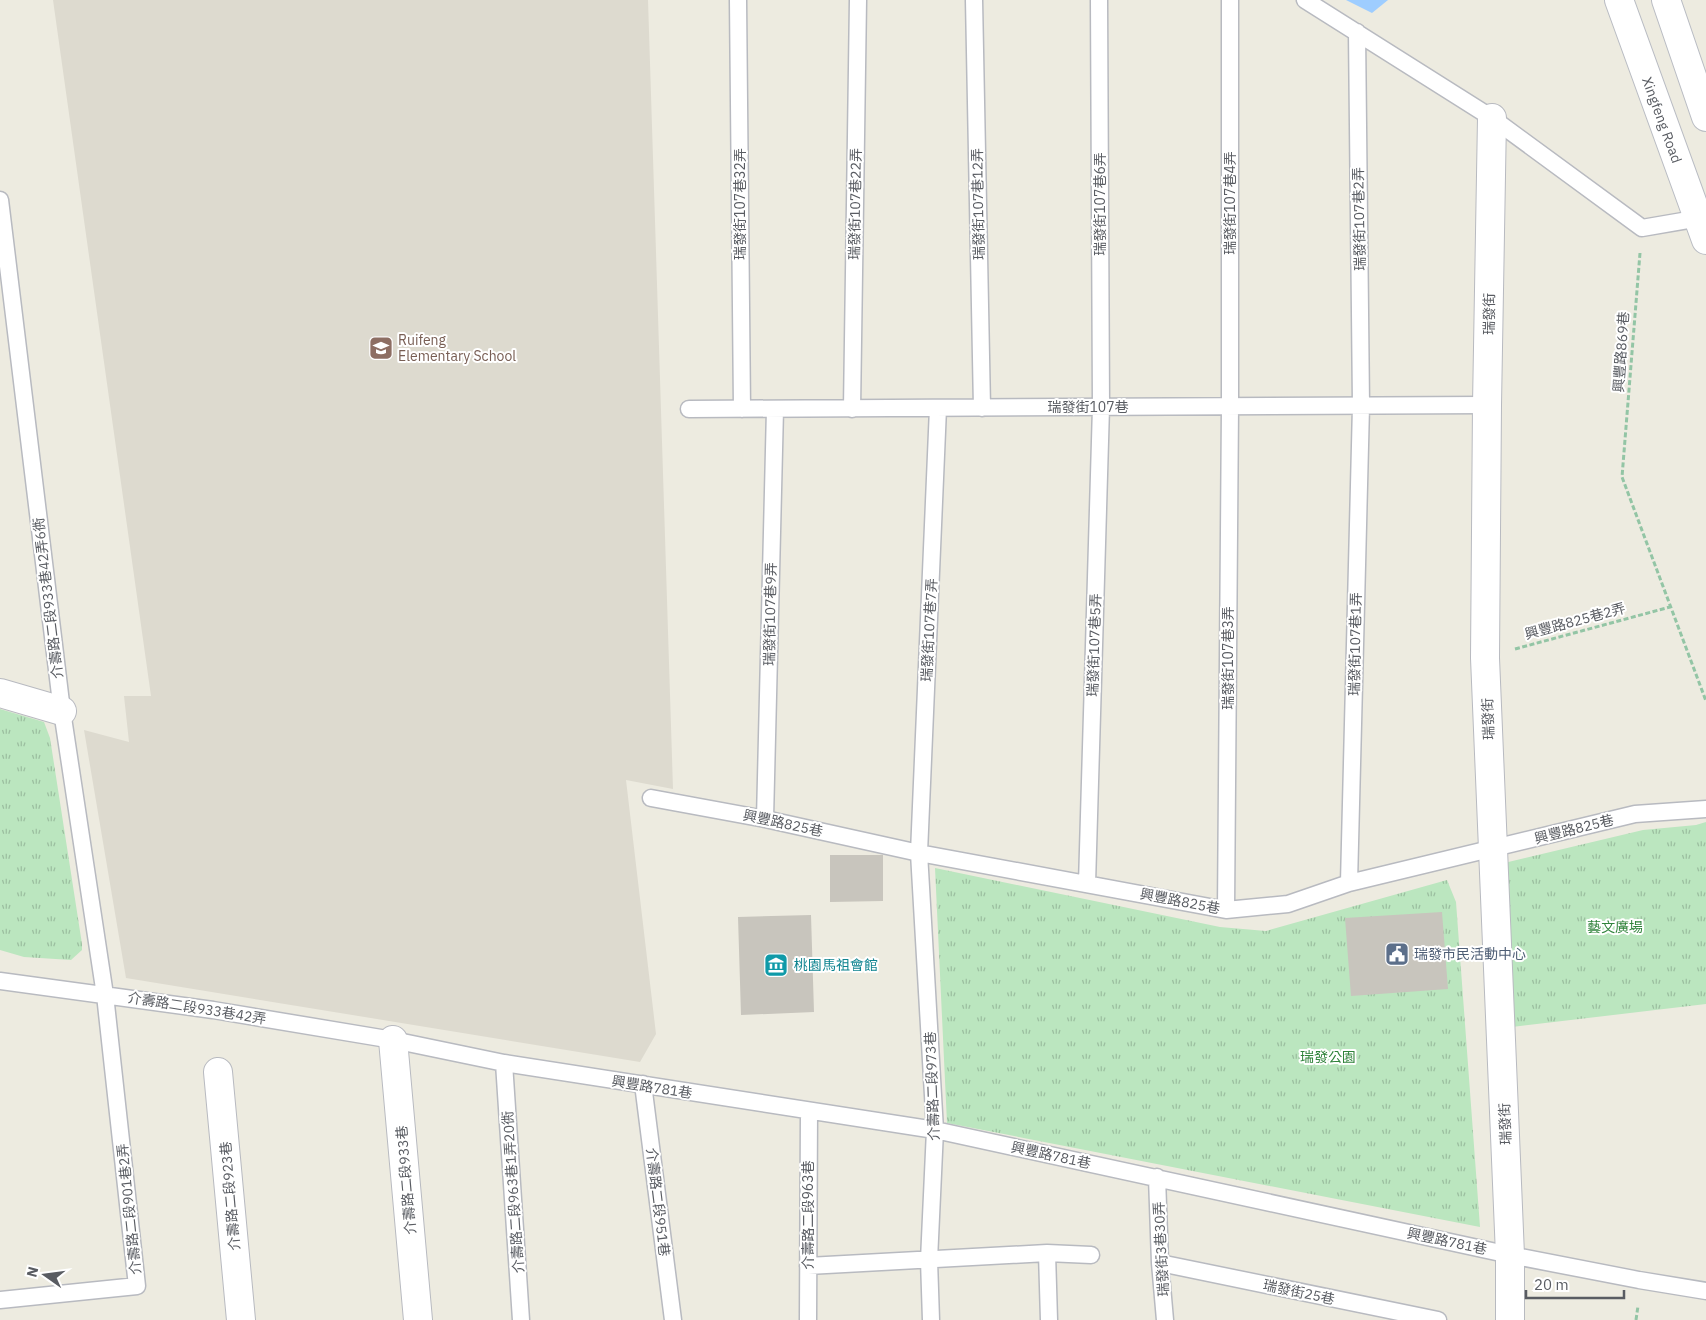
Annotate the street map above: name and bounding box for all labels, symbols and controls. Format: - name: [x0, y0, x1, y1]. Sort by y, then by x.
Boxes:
- street label: Xingfeng Road: [1638, 74, 1686, 166]
- street label: 瑞發街107巷32弄: [731, 148, 749, 260]
- street label: 瑞發街107巷22弄: [845, 148, 865, 260]
- street label: 瑞發街107巷12弄: [968, 148, 988, 260]
- street label: 瑞發街107巷4弄: [1221, 151, 1239, 255]
- street label: 瑞發街107巷6弄: [1091, 152, 1109, 256]
- street label: 瑞發街107巷2弄: [1349, 167, 1369, 271]
- street label: 瑞發街: [1480, 293, 1498, 335]
- street label: 興豐路869巷: [1609, 311, 1633, 393]
- place label: Ruifeng Elementary School: [398, 331, 516, 365]
- school or university icon: Ruifeng Elementary School: [368, 335, 394, 361]
- street label: 瑞發街107巷: [1047, 398, 1129, 416]
- street label: 介壽路二段933巷42弄6衖: [29, 516, 67, 680]
- street label: 瑞發街107巷9弄: [760, 562, 780, 666]
- street label: 瑞發街107巷7弄: [917, 578, 941, 682]
- street label: 瑞發街107巷1弄: [1345, 592, 1365, 696]
- street label: 瑞發街107巷5弄: [1083, 593, 1105, 697]
- street label: 興豐路825巷2弄: [1523, 599, 1627, 643]
- street label: 瑞發街107巷3弄: [1219, 606, 1237, 710]
- street label: 瑞發街: [1478, 698, 1498, 740]
- street label: 興豐路825巷: [741, 806, 825, 840]
- street label: 興豐路825巷: [1532, 810, 1616, 848]
- street label: 興豐路825巷: [1138, 884, 1222, 918]
- park label: 藝文廣場: [1587, 918, 1643, 936]
- public building icon: 瑞發市民活動中心: [1384, 941, 1410, 967]
- place label: 瑞發市民活動中心: [1414, 945, 1526, 963]
- museum icon: 桃園馬祖會館: [763, 952, 789, 978]
- place label: 桃園馬祖會館: [794, 956, 878, 974]
- street label: 介壽路二段933巷42弄: [126, 988, 268, 1028]
- street label: 介壽路二段973巷: [921, 1031, 943, 1141]
- park label: 瑞發公園: [1300, 1048, 1356, 1066]
- street label: 興豐路781巷: [610, 1072, 694, 1102]
- street label: 瑞發街: [1495, 1103, 1515, 1145]
- street label: 介壽路二段963巷1弄20衖: [498, 1110, 528, 1274]
- street label: 介壽路二段933巷: [392, 1125, 420, 1235]
- street label: 興豐路781巷: [1009, 1138, 1093, 1172]
- street label: 介壽路二段923巷: [216, 1141, 244, 1251]
- street label: 介壽路二段901巷2弄: [113, 1143, 145, 1275]
- street label: 介壽路二段951巷: [642, 1147, 674, 1257]
- street label: 介壽路二段963巷: [799, 1160, 817, 1270]
- street label: 瑞發街3巷30弄: [1150, 1201, 1172, 1297]
- street label: 興豐路781巷: [1405, 1224, 1489, 1258]
- north arrow: [20, 1250, 70, 1300]
- text: N: [22, 1265, 42, 1279]
- scale bar: [1526, 1268, 1624, 1300]
- text: 20 m: [1534, 1275, 1569, 1294]
- street label: 瑞發街25巷: [1262, 1276, 1336, 1308]

